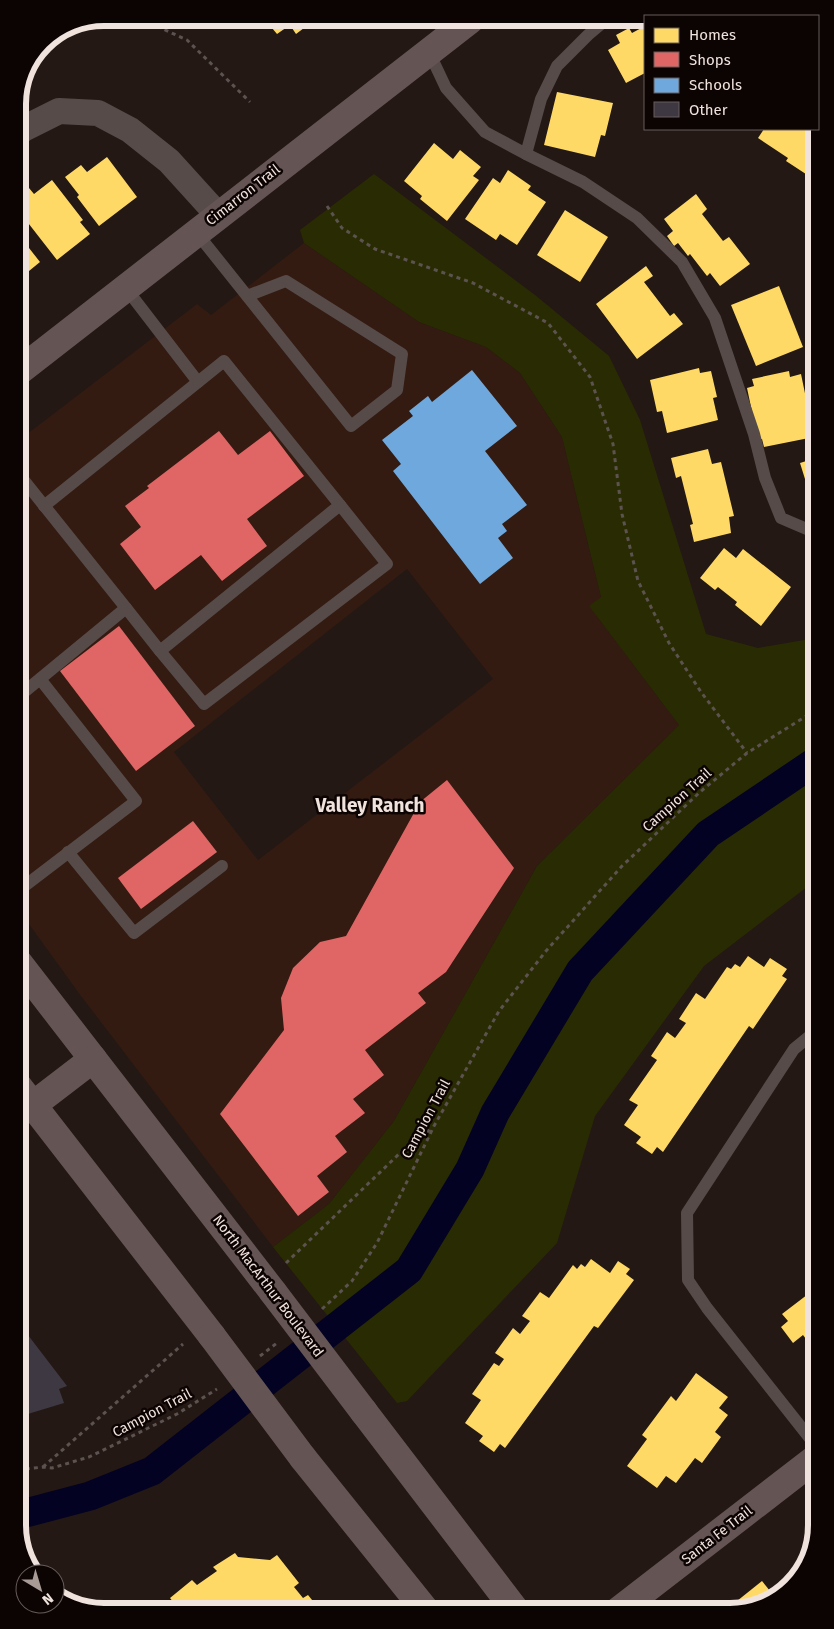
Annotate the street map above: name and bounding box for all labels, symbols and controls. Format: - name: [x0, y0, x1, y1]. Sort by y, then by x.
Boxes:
- legend: [644, 15, 819, 130]
- text: Homes: [689, 26, 736, 44]
- text: Shops: [689, 51, 731, 69]
- text: Schools: [689, 76, 742, 94]
- text: Other: [689, 101, 728, 119]
- street label: Cimarron Trail: [203, 161, 283, 229]
- street label: Campion Trail: [639, 765, 715, 835]
- district label: Valley Ranch: [314, 794, 425, 817]
- street label: Campion Trail: [398, 1077, 454, 1161]
- street label: North MacArthur Boulevard: [209, 1212, 327, 1360]
- street label: Campion Trail: [110, 1385, 194, 1441]
- street label: Santa Fe Trail: [678, 1502, 756, 1568]
- north arrow: [15, 1564, 65, 1614]
- text: N: [39, 1589, 57, 1608]

